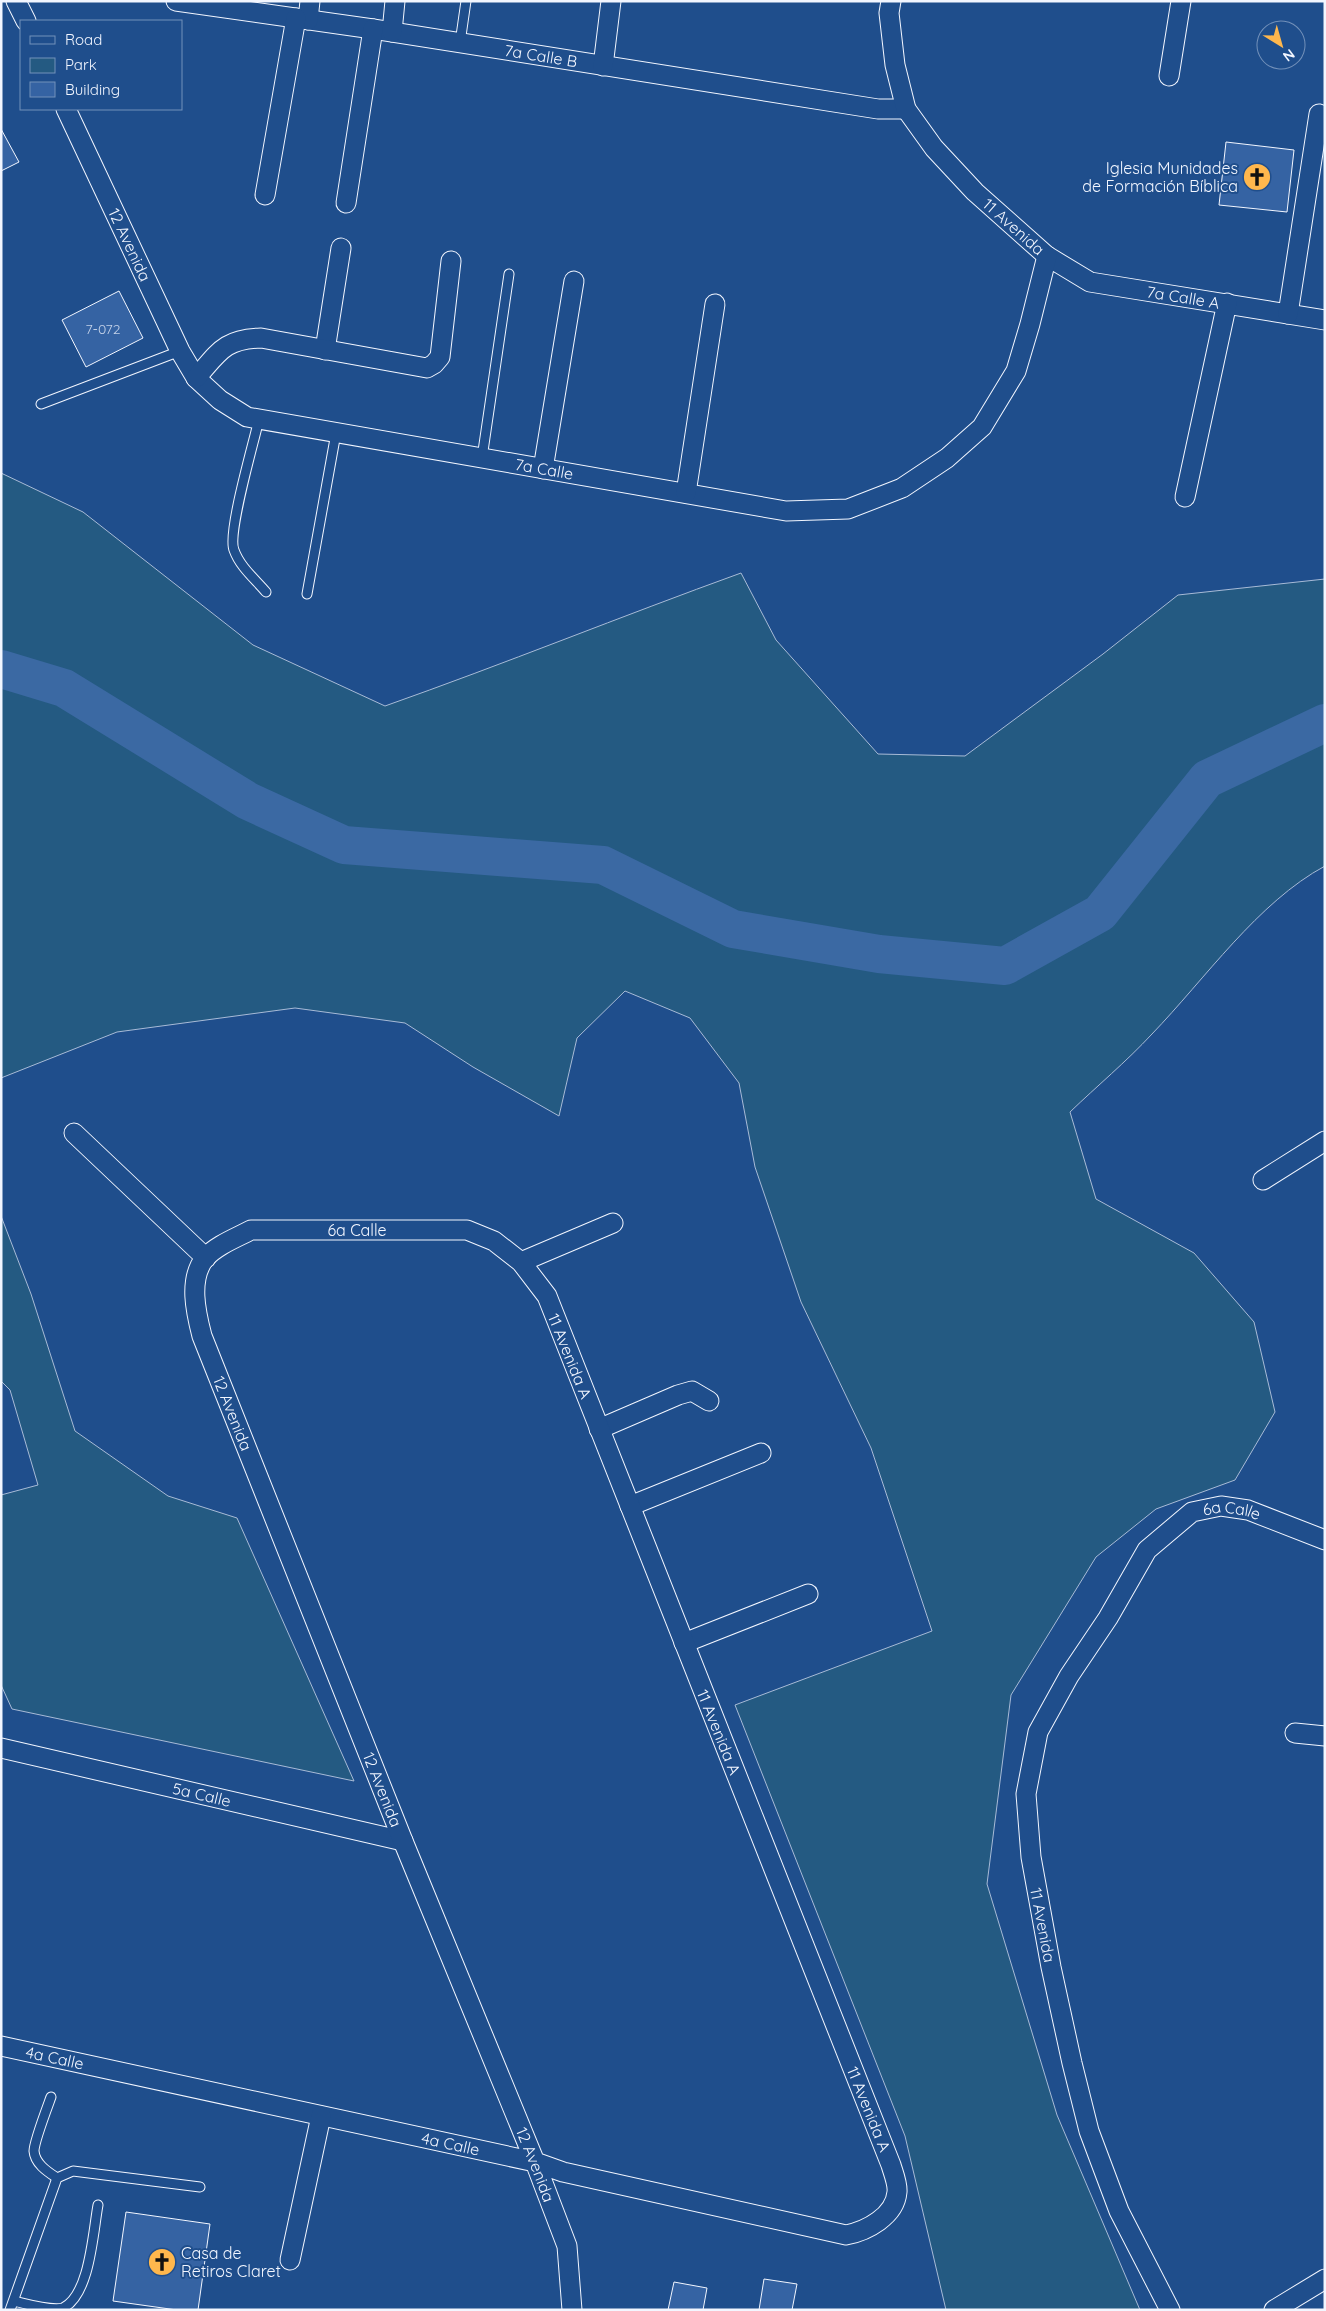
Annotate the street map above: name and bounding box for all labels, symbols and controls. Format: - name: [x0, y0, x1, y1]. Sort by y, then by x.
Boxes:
- legend: [20, 20, 182, 110]
- north arrow: [1256, 20, 1306, 70]
- text: Road: [65, 30, 102, 49]
- street label: 7a Calle B: [503, 40, 579, 71]
- text: N: [1279, 45, 1298, 66]
- text: Park: [65, 55, 97, 74]
- text: Building: [65, 80, 120, 99]
- place label: Iglesia Munidades de Formación Bíblica: [1082, 158, 1238, 196]
- church icon: Iglesia Munidades de Formación Bíblica: [1242, 162, 1272, 192]
- street label: 11 Avenida: [979, 194, 1049, 259]
- street label: 12 Avenida: [104, 205, 156, 285]
- street label: 7a Calle A: [1145, 281, 1221, 313]
- house number: 7-072: [85, 320, 121, 338]
- street label: 7a Calle: [514, 454, 575, 484]
- street label: 6a Calle: [327, 1220, 387, 1240]
- street label: 11 Avenida A: [544, 1310, 596, 1402]
- street label: 12 Avenida: [209, 1373, 257, 1454]
- street label: 6a Calle: [1201, 1496, 1264, 1524]
- street label: 11 Avenida A: [693, 1686, 745, 1778]
- street label: 12 Avenida: [359, 1749, 406, 1830]
- street label: 5a Calle: [171, 1778, 233, 1811]
- street label: 11 Avenida: [1026, 1886, 1060, 1964]
- street label: 4a Calle: [24, 2042, 86, 2074]
- street label: 11 Avenida A: [843, 2063, 895, 2155]
- street label: 12 Avenida: [512, 2124, 559, 2205]
- street label: 4a Calle: [420, 2128, 481, 2160]
- place label: Casa de Retiros Claret: [181, 2243, 281, 2281]
- church icon: Casa de Retiros Claret: [147, 2247, 177, 2277]

